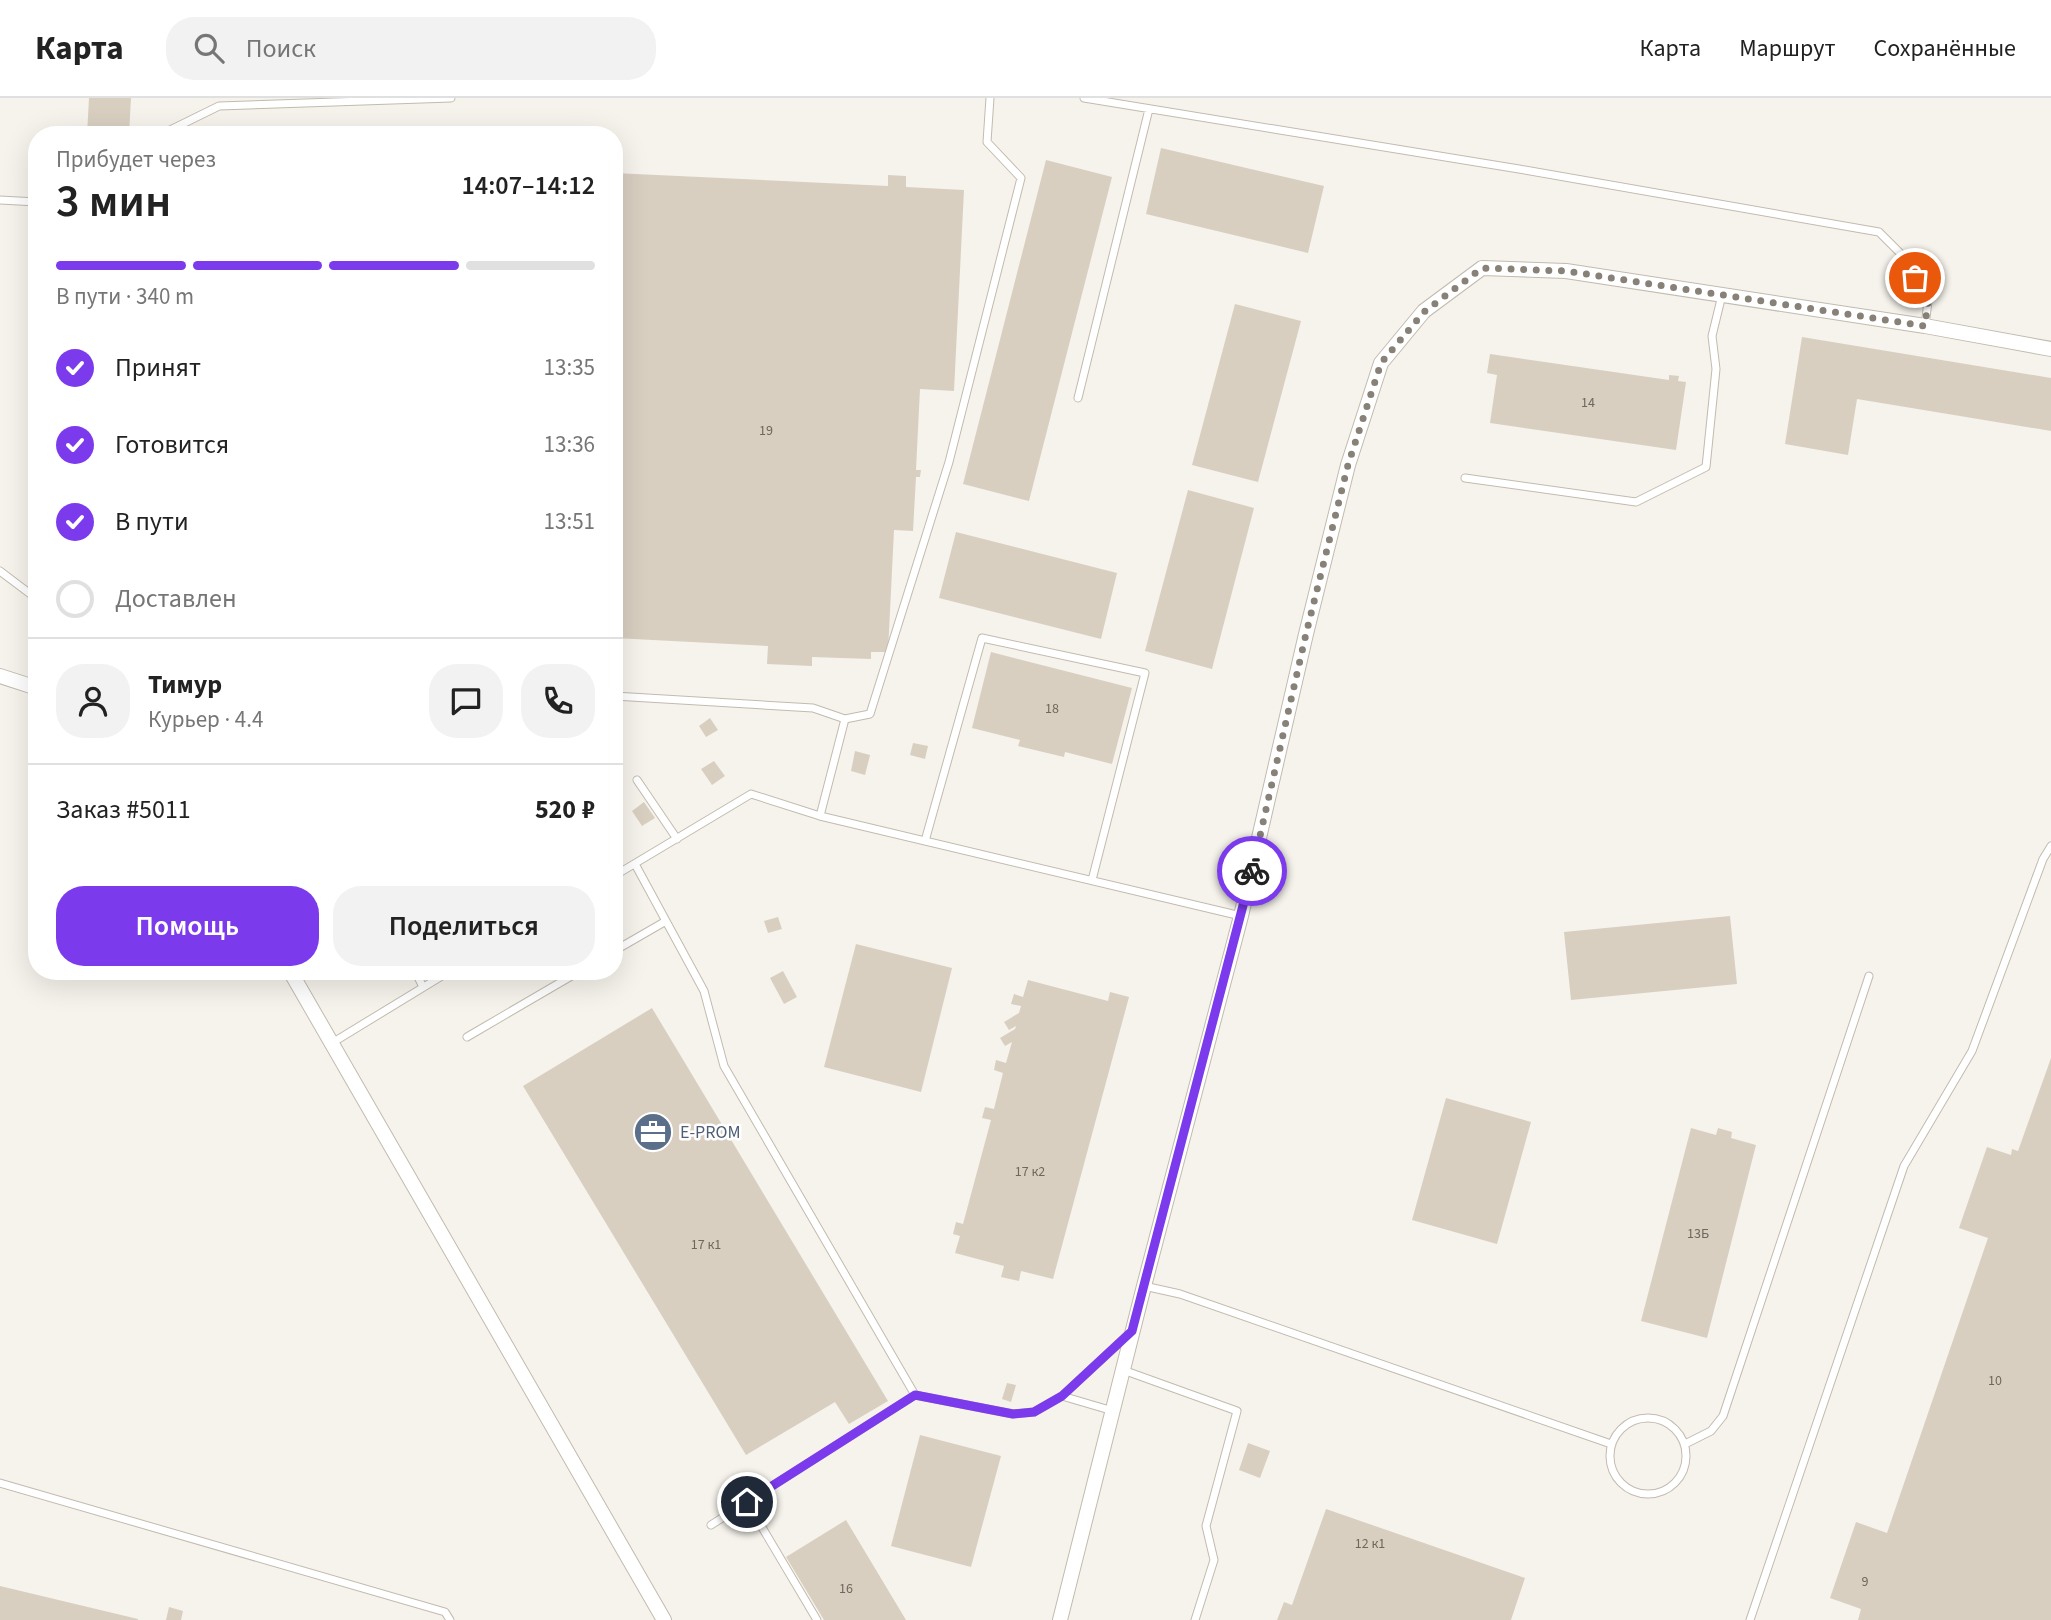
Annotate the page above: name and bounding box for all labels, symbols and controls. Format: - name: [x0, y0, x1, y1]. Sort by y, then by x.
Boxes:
- search box: [166, 17, 656, 80]
- text: Карта: [35, 25, 124, 72]
- icon: search: [190, 29, 228, 67]
- text: Поиск: [246, 30, 316, 67]
- text: Карта: [1640, 31, 1701, 66]
- text: Маршрут: [1739, 31, 1835, 66]
- text: Сохранённые: [1873, 31, 2016, 66]
- text: Прибудет через: [56, 143, 216, 176]
- text: 14:07–14:12: [462, 167, 595, 204]
- text: 3 мин: [56, 169, 171, 234]
- pin: [1885, 248, 1945, 308]
- icon: bag: [1896, 259, 1934, 297]
- text: В пути · 340 m: [56, 280, 194, 313]
- icon: check: [56, 349, 94, 387]
- text: Принят: [115, 349, 201, 386]
- text: 13:35: [544, 351, 595, 384]
- house number: 14: [1581, 393, 1595, 413]
- house number: 19: [759, 421, 773, 441]
- icon: check: [56, 426, 94, 464]
- text: Готовится: [115, 426, 229, 463]
- text: 13:36: [544, 428, 595, 461]
- icon: check: [56, 503, 94, 541]
- text: В пути: [115, 503, 189, 540]
- text: 13:51: [544, 505, 595, 538]
- text: Доставлен: [115, 580, 237, 617]
- button: person: [56, 664, 130, 738]
- button: chat: [429, 664, 503, 738]
- button: phone: [521, 664, 595, 738]
- text: Тимур: [148, 666, 222, 703]
- house number: 18: [1045, 699, 1059, 719]
- text: Курьер · 4.4: [148, 703, 263, 736]
- text: Заказ #5011: [56, 791, 191, 828]
- text: 520 ₽: [535, 791, 595, 828]
- courier: [1217, 836, 1287, 906]
- icon: bike: [1233, 852, 1271, 890]
- button: Помощь: [56, 886, 319, 966]
- button: Поделиться: [333, 886, 595, 966]
- office icon: E-PROM: [632, 1111, 674, 1153]
- place label: E-PROM: [680, 1120, 741, 1145]
- house number: 17 к2: [1015, 1162, 1045, 1182]
- house number: 13Б: [1687, 1224, 1709, 1244]
- house number: 17 к1: [691, 1235, 721, 1255]
- house number: 10: [1988, 1371, 2002, 1391]
- pin: [717, 1472, 777, 1532]
- icon: home: [728, 1483, 766, 1521]
- house number: 12 к1: [1355, 1534, 1385, 1554]
- house number: 9: [1862, 1572, 1869, 1592]
- house number: 16: [839, 1579, 853, 1599]

